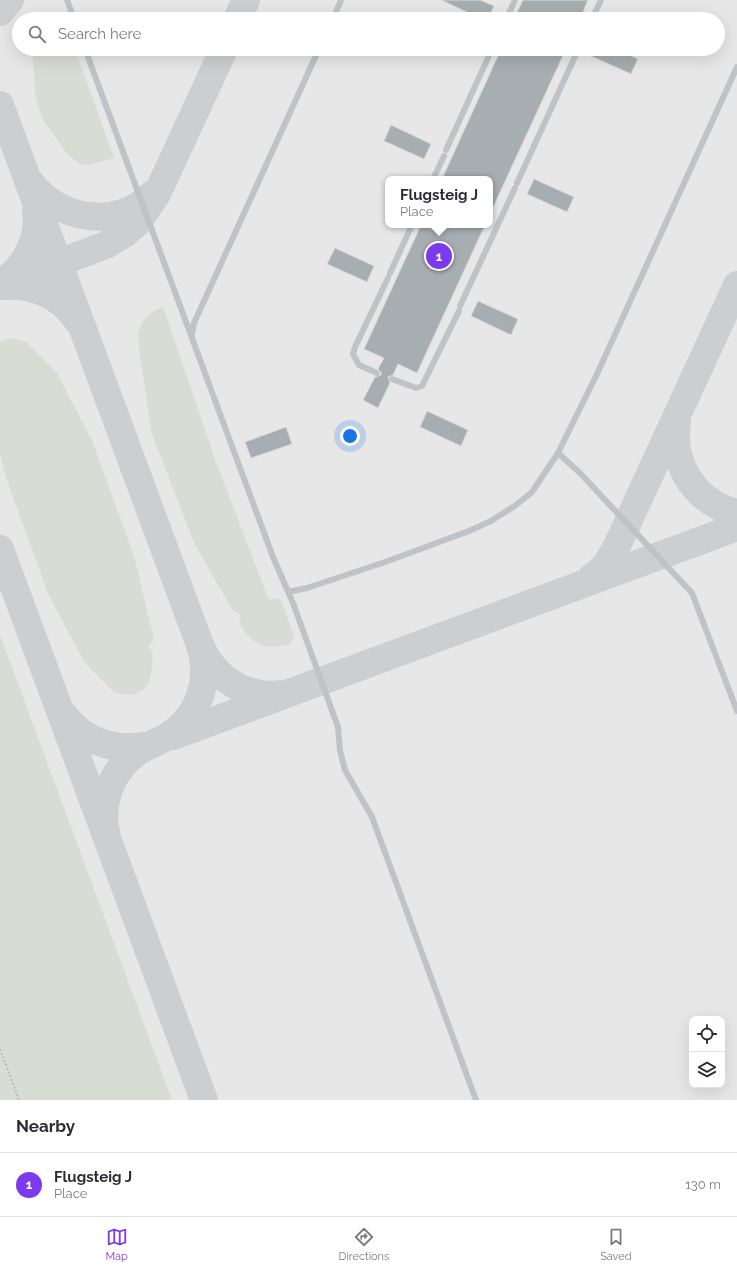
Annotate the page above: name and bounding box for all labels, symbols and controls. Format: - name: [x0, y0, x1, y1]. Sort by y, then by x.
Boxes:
- search box: [12, 12, 725, 56]
- icon: search: [26, 23, 48, 45]
- text: Search here: [58, 25, 141, 43]
- popup: [385, 176, 493, 228]
- text: Flugsteig J: [400, 186, 478, 204]
- text: Place: [400, 204, 433, 219]
- pin: 1: [426, 241, 452, 271]
- your location: [340, 426, 360, 446]
- map controls: [689, 1016, 725, 1088]
- button: locate: [689, 1016, 725, 1052]
- button: layers: [689, 1052, 725, 1088]
- text: Nearby: [16, 1116, 75, 1136]
- text: Flugsteig J: [54, 1168, 132, 1186]
- text: 1: [26, 1177, 32, 1192]
- text: 130 m: [685, 1177, 721, 1192]
- text: Place: [54, 1186, 87, 1201]
- tab: Map: [105, 1226, 128, 1263]
- tab: Directions: [339, 1226, 389, 1263]
- tab: Saved: [600, 1226, 632, 1263]

